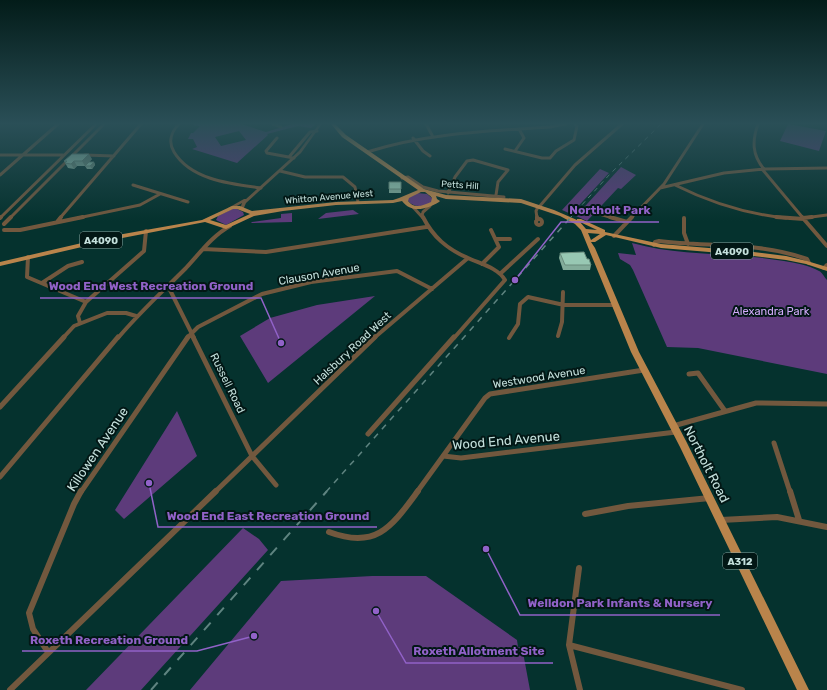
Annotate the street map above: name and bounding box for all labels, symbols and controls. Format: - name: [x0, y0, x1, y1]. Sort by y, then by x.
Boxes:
- street label: Petts Hill: [441, 179, 479, 191]
- street label: Whitton Avenue West: [285, 188, 374, 206]
- callout: Northolt Park: [561, 198, 659, 222]
- text: Northolt Park: [569, 203, 651, 217]
- road number: A4090: [80, 232, 122, 248]
- road number: A4090: [711, 243, 753, 259]
- street label: Clauson Avenue: [277, 261, 361, 288]
- callout: Wood End West Recreation Ground: [40, 274, 261, 298]
- text: Wood End West Recreation Ground: [49, 279, 253, 293]
- park label: Alexandra Park: [733, 305, 810, 318]
- street label: Halsbury Road West: [311, 309, 394, 388]
- street label: Russell Road: [207, 351, 248, 415]
- street label: Westwood Avenue: [492, 364, 586, 391]
- street label: Killowen Avenue: [64, 404, 131, 494]
- street label: Northolt Road: [681, 423, 732, 505]
- street label: Wood End Avenue: [452, 428, 560, 453]
- callout: Wood End East Recreation Ground: [158, 503, 377, 527]
- text: Wood End East Recreation Ground: [167, 509, 369, 523]
- road number: A312: [723, 553, 757, 569]
- callout: Welldon Park Infants & Nursery: [520, 591, 720, 615]
- text: Welldon Park Infants & Nursery: [528, 596, 712, 610]
- callout: Roxeth Recreation Ground: [22, 627, 197, 651]
- text: Roxeth Recreation Ground: [30, 633, 188, 647]
- callout: Roxeth Allotment Site: [406, 639, 553, 663]
- text: Roxeth Allotment Site: [413, 644, 545, 658]

